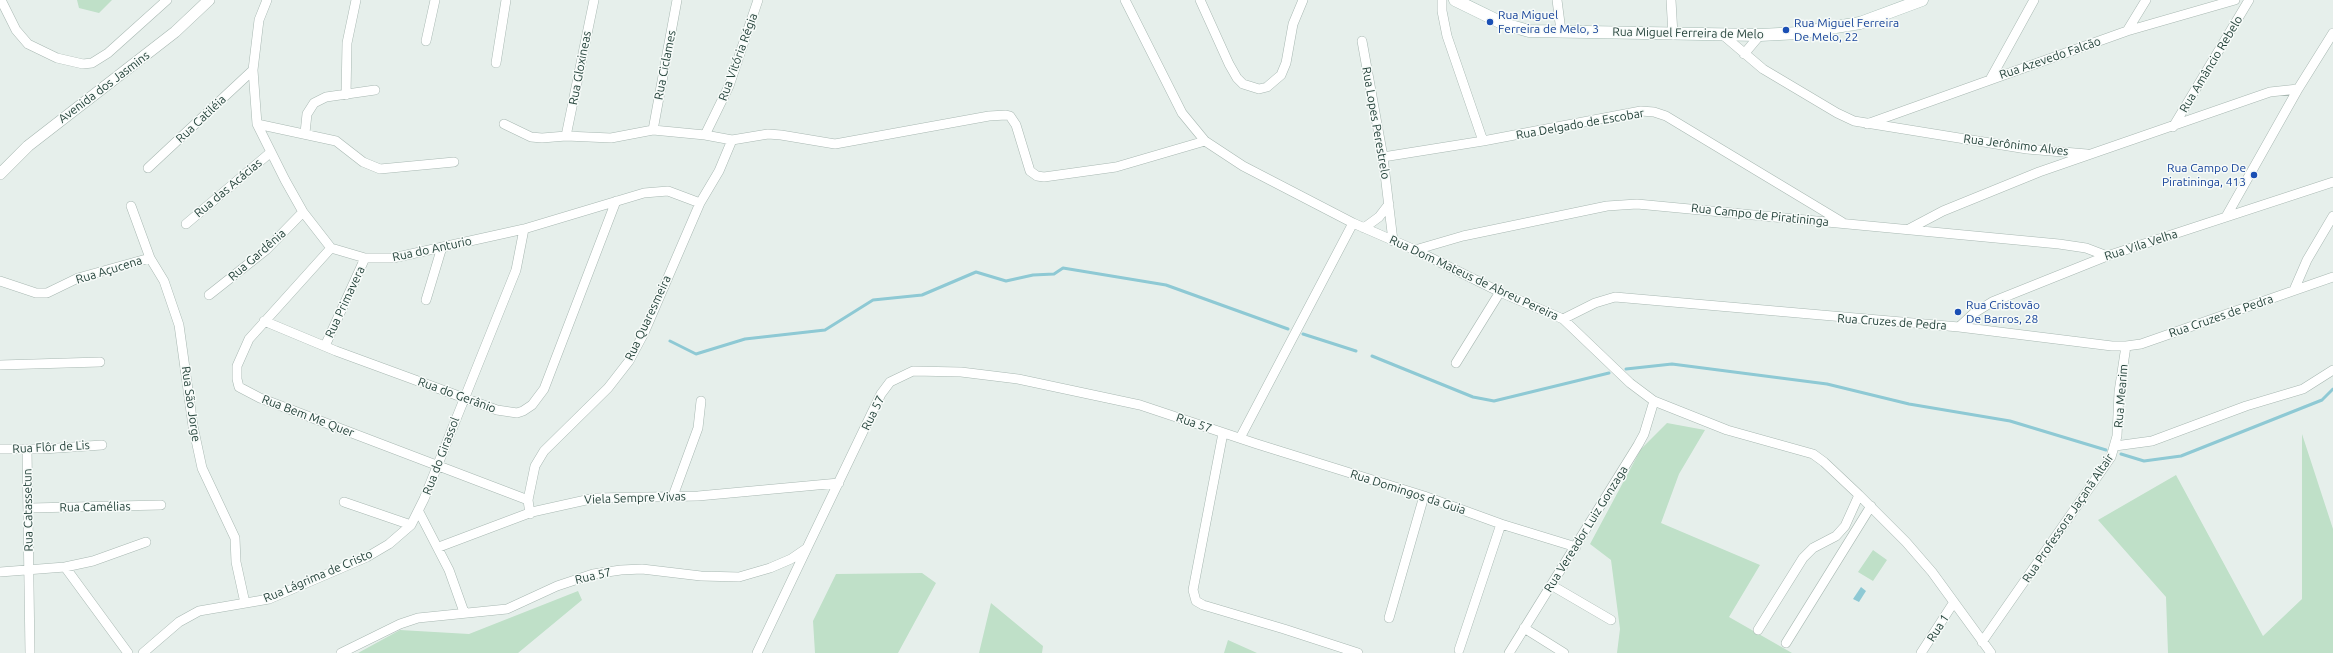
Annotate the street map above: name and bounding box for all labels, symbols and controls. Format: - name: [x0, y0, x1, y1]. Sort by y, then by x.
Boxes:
- place label: Rua Miguel Ferreira de Melo, 3: [1498, 8, 1599, 36]
- street label: Rua Vitória Régia: [715, 11, 761, 103]
- street label: Rua Amâncio Rebelo: [2176, 13, 2246, 115]
- place label: Rua Miguel Ferreira De Melo, 22: [1794, 16, 1899, 44]
- marker: Rua Miguel Ferreira de Melo, 3: [1485, 17, 1495, 27]
- street label: Rua Miguel Ferreira de Melo: [1612, 24, 1764, 42]
- marker: Rua Miguel Ferreira De Melo, 22: [1781, 25, 1791, 35]
- street label: Rua Ciclames: [651, 29, 679, 101]
- street label: Rua Gloxineas: [566, 30, 594, 106]
- street label: Rua Azevedo Falcão: [1997, 34, 2103, 82]
- street label: Avenida dos Jasmins: [56, 48, 152, 126]
- street label: Rua Lopes Perestrelo: [1359, 66, 1393, 180]
- street label: Rua Catiléia: [173, 92, 229, 146]
- street label: Rua Delgado de Escobar: [1515, 106, 1645, 142]
- street label: Rua Jerônimo Alves: [1963, 131, 2069, 159]
- street label: Rua das Acácias: [191, 156, 265, 220]
- place label: Rua Campo De Piratininga, 413: [2162, 161, 2246, 189]
- marker: Rua Campo De Piratininga, 413: [2249, 170, 2259, 180]
- street label: Rua Campo de Piratininga: [1690, 201, 1830, 229]
- street label: Rua Gardênia: [225, 226, 289, 284]
- street label: Rua Vila Velha: [2103, 226, 2179, 264]
- street label: Rua Dom Mateus de Abreu Pereira: [1387, 232, 1561, 324]
- street label: Rua do Anturio: [391, 234, 473, 264]
- street label: Rua Açucena: [74, 253, 144, 287]
- street label: Rua Primavera: [322, 264, 368, 340]
- street label: Rua Quaresmeira: [622, 273, 674, 363]
- street label: Rua Cruzes de Pedra: [2167, 291, 2275, 341]
- place label: Rua Cristovão De Barros, 28: [1966, 298, 2040, 326]
- marker: Rua Cristovão De Barros, 28: [1953, 307, 1963, 317]
- street label: Rua Cruzes de Pedra: [1837, 311, 1947, 333]
- street label: Rua Mearim: [2111, 363, 2131, 429]
- street label: Rua São Jorge: [179, 365, 203, 443]
- street label: Rua do Gerânio: [416, 374, 498, 416]
- street label: Rua Bem Me Quer: [260, 392, 356, 440]
- street label: Rua 57: [858, 393, 888, 433]
- street label: Rua 57: [1174, 410, 1214, 436]
- street label: Rua do Girassol: [420, 415, 462, 497]
- street label: Rua Flôr de Lis: [12, 438, 90, 456]
- street label: Rua Professora Jaçanã Altair: [2019, 451, 2117, 585]
- street label: Rua Vereador Luiz Gonzaga: [1541, 463, 1631, 595]
- street label: Rua Domingos da Guia: [1348, 467, 1468, 517]
- street label: Rua Catassetun: [20, 468, 36, 552]
- street label: Viela Sempre Vivas: [584, 489, 686, 507]
- street label: Rua Camélias: [59, 499, 131, 515]
- street label: Rua Lágrima de Cristo: [261, 546, 375, 606]
- street label: Rua 57: [573, 565, 613, 587]
- street label: Rua 1: [1924, 611, 1952, 645]

